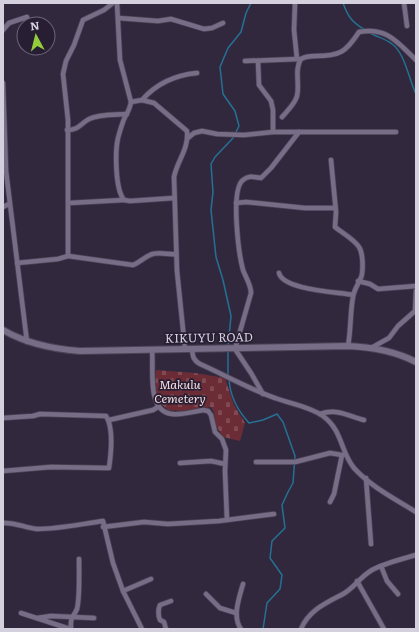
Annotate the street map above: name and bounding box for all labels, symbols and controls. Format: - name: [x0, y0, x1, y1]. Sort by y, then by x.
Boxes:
- north arrow: [16, 16, 56, 56]
- text: N: [29, 17, 40, 34]
- street label: KIKUYU ROAD: [165, 327, 253, 347]
- park label: Makulu Cemetery: [154, 375, 206, 407]

